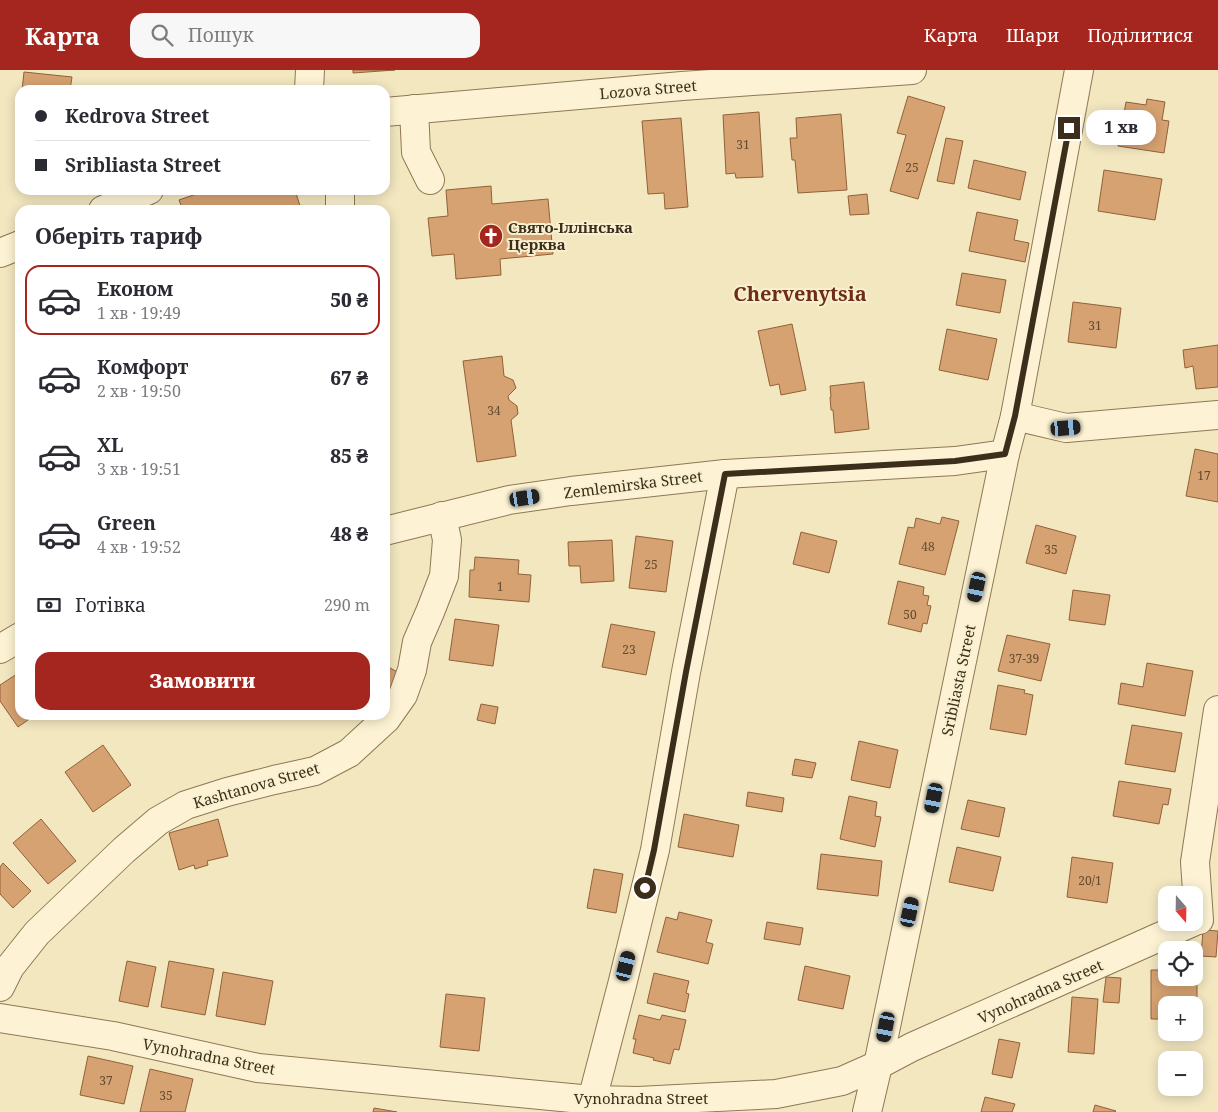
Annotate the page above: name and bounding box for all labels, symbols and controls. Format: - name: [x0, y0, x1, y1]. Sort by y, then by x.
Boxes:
- search box: [130, 13, 480, 58]
- text: Карта: [25, 19, 100, 52]
- icon: search: [148, 21, 176, 49]
- text: Пошук: [188, 22, 254, 48]
- text: Карта: [924, 23, 978, 47]
- text: Шари: [1006, 23, 1059, 47]
- text: Поділитися: [1087, 23, 1193, 47]
- street label: Lozova Street: [599, 75, 697, 103]
- text: Kedrova Street: [65, 103, 209, 129]
- callout: 1 хв: [1086, 110, 1156, 146]
- text: 1 хв: [1104, 116, 1138, 138]
- route end: [1058, 117, 1080, 139]
- house number: 31: [736, 136, 750, 153]
- text: Sribliasta Street: [65, 152, 221, 178]
- house number: 25: [905, 159, 919, 176]
- place label: Свято-Іллінська Церква: [508, 217, 633, 254]
- text: Оберіть тариф: [35, 220, 202, 250]
- church icon: Свято-Іллінська Церква: [478, 223, 504, 249]
- text: Економ: [97, 276, 173, 302]
- icon: car: [37, 278, 82, 323]
- district label: Chervenytsia: [733, 280, 867, 307]
- text: 50 ₴: [330, 287, 368, 313]
- text: 1 хв · 19:49: [97, 302, 181, 324]
- house number: 31: [1088, 317, 1102, 334]
- text: Комфорт: [97, 354, 188, 380]
- icon: car: [37, 356, 82, 401]
- text: 67 ₴: [330, 365, 368, 391]
- text: 2 хв · 19:50: [97, 380, 181, 402]
- house number: 34: [487, 402, 501, 419]
- car: [1050, 419, 1081, 437]
- text: XL: [97, 432, 123, 458]
- icon: car: [37, 434, 82, 479]
- text: 85 ₴: [330, 443, 368, 469]
- text: 3 хв · 19:51: [97, 458, 181, 480]
- street label: Zemlemirska Street: [563, 466, 703, 502]
- house number: 17: [1197, 467, 1211, 484]
- car: [509, 488, 540, 508]
- text: Green: [97, 510, 156, 536]
- icon: car: [37, 512, 82, 557]
- text: 48 ₴: [330, 521, 368, 547]
- text: 4 хв · 19:52: [97, 536, 181, 558]
- house number: 48: [921, 538, 935, 555]
- house number: 35: [1044, 541, 1058, 558]
- house number: 25: [644, 556, 658, 573]
- car: [966, 571, 987, 603]
- house number: 1: [497, 578, 503, 595]
- icon: cash: [35, 591, 63, 619]
- text: Готівка: [75, 592, 146, 618]
- text: 290 m: [324, 594, 370, 616]
- house number: 50: [903, 606, 917, 623]
- street label: Sribliasta Street: [936, 622, 980, 738]
- house number: 23: [622, 641, 636, 658]
- house number: 37-39: [1009, 650, 1039, 667]
- button: Замовити: [35, 652, 370, 710]
- street label: Kashtanova Street: [191, 757, 321, 813]
- car: [923, 782, 944, 814]
- house number: 20/1: [1078, 872, 1102, 889]
- route start: [634, 877, 656, 899]
- north arrow: [1158, 886, 1202, 931]
- map controls: [1158, 886, 1203, 1096]
- car: [899, 896, 920, 928]
- button: locate: [1158, 941, 1203, 986]
- car: [615, 950, 636, 982]
- street label: Vynohradna Street: [974, 954, 1106, 1028]
- button: +: [1158, 996, 1203, 1041]
- car: [875, 1011, 896, 1043]
- street label: Vynohradna Street: [141, 1033, 277, 1079]
- button: −: [1158, 1051, 1203, 1096]
- house number: 37: [99, 1072, 113, 1089]
- house number: 35: [159, 1087, 173, 1104]
- street label: Vynohradna Street: [574, 1088, 708, 1108]

